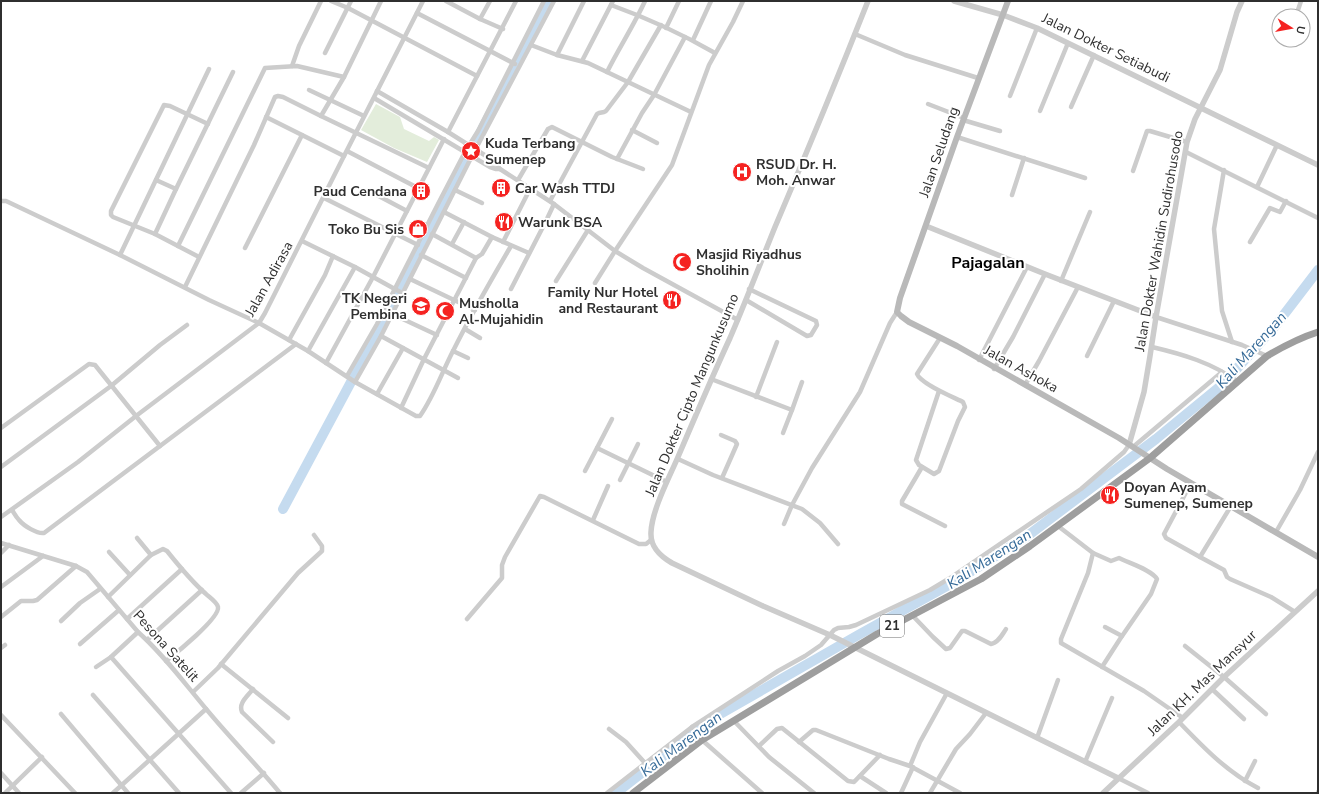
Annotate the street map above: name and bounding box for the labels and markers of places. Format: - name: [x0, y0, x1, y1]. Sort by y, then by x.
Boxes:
- place label: Kuda Terbang Sumenep: [485, 134, 575, 169]
- place icon: Kuda Terbang Sumenep: [460, 140, 482, 162]
- place label: RSUD Dr. H. Moh. Anwar: [756, 155, 837, 190]
- hospital icon: RSUD Dr. H. Moh. Anwar: [731, 161, 753, 183]
- building icon: Car Wash TTDJ: [490, 177, 512, 199]
- place label: Car Wash TTDJ: [515, 179, 615, 198]
- building icon: Paud Cendana: [410, 180, 432, 202]
- place label: Paud Cendana: [314, 182, 407, 201]
- restaurant icon: Warunk BSA: [493, 211, 515, 233]
- place label: Warunk BSA: [518, 213, 603, 232]
- shop icon: Toko Bu Sis: [407, 218, 429, 240]
- place label: Toko Bu Sis: [328, 220, 404, 239]
- place label: Masjid Riyadhus Sholihin: [696, 245, 802, 280]
- mosque icon: Masjid Riyadhus Sholihin: [671, 251, 693, 273]
- place label: Family Nur Hotel and Restaurant: [547, 283, 659, 318]
- place label: TK Negeri Pembina: [342, 289, 407, 324]
- restaurant icon: Family Nur Hotel and Restaurant: [661, 289, 683, 311]
- place label: Musholla Al-Mujahidin: [459, 294, 543, 329]
- school or university icon: TK Negeri Pembina: [410, 295, 432, 317]
- mosque icon: Musholla Al-Mujahidin: [434, 300, 456, 322]
- place label: Doyan Ayam Sumenep, Sumenep: [1124, 478, 1253, 513]
- restaurant icon: Doyan Ayam Sumenep, Sumenep: [1099, 484, 1121, 506]

